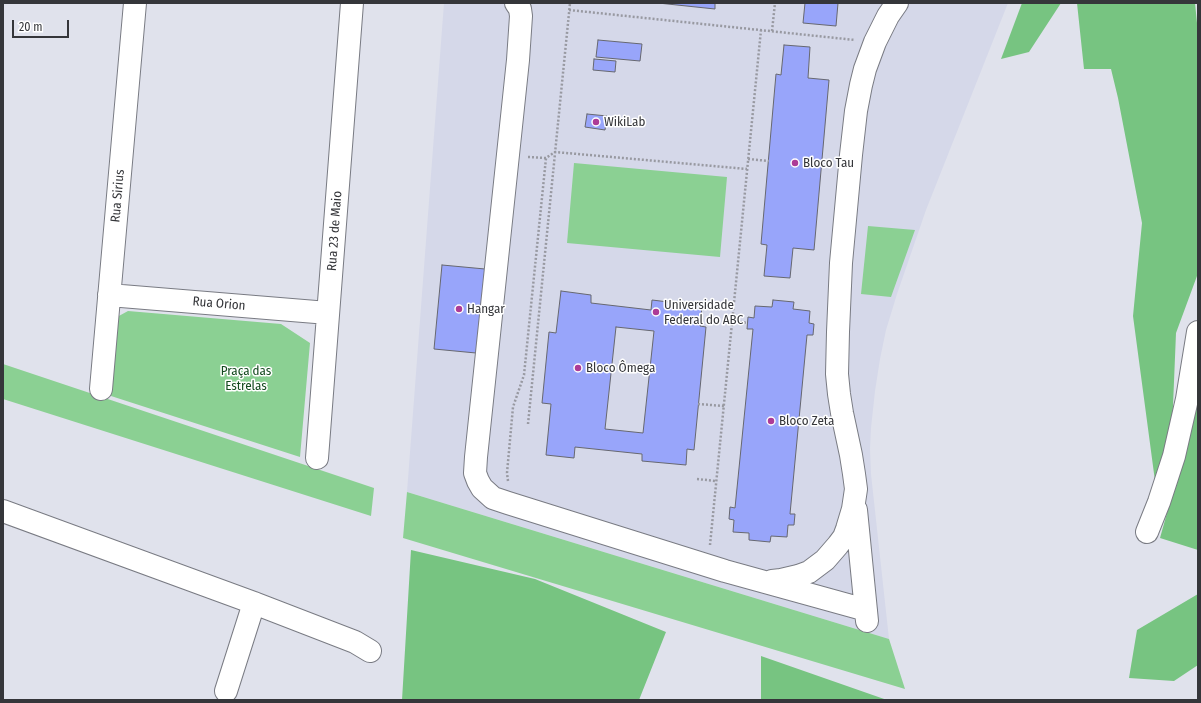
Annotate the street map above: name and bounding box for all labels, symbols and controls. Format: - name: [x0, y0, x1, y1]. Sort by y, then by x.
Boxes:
- scale bar: [14, 12, 71, 38]
- text: 20 m: [19, 20, 43, 34]
- place label: WikiLab: [604, 114, 645, 130]
- marker: WikiLab: [591, 117, 601, 127]
- place label: Bloco Tau: [803, 155, 854, 171]
- marker: Bloco Tau: [790, 158, 800, 168]
- street label: Rua Sirius: [108, 169, 128, 223]
- street label: Rua 23 de Maio: [324, 191, 346, 271]
- street label: Rua Orion: [192, 294, 246, 314]
- place label: Universidade Federal do ABC: [664, 297, 743, 328]
- place label: Hangar: [467, 301, 505, 317]
- marker: Hangar: [454, 304, 464, 314]
- marker: Universidade Federal do ABC: [651, 307, 661, 317]
- place label: Bloco Ômega: [586, 360, 655, 376]
- park label: Praça das Estrelas: [221, 363, 271, 394]
- marker: Bloco Ômega: [573, 363, 583, 373]
- place label: Bloco Zeta: [779, 413, 834, 429]
- marker: Bloco Zeta: [766, 416, 776, 426]

